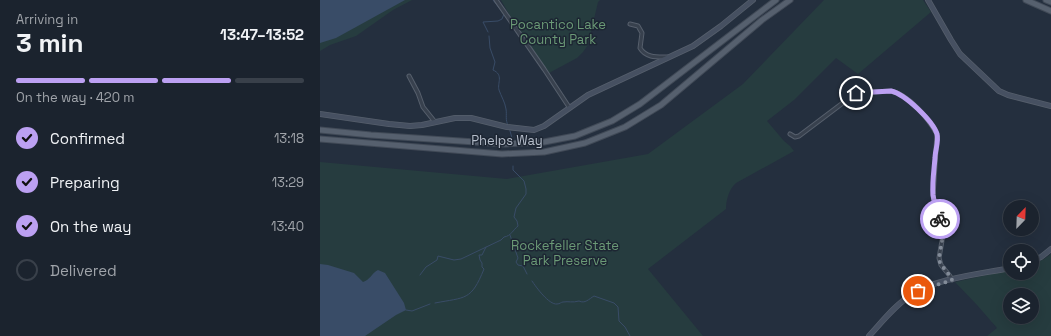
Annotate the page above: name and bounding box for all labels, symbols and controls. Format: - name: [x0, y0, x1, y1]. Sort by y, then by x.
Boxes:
- text: Arriving in: [16, 11, 78, 28]
- park label: Pocantico Lake County Park: [510, 16, 606, 48]
- text: 13:47–13:52: [220, 25, 304, 44]
- text: 3 min: [16, 26, 84, 60]
- pin: [839, 76, 873, 110]
- icon: home: [845, 82, 867, 104]
- text: On the way · 420 m: [16, 89, 135, 106]
- icon: check: [16, 127, 38, 149]
- text: Confirmed: [50, 129, 125, 148]
- text: 13:18: [274, 130, 304, 147]
- street label: Phelps Way: [471, 132, 543, 149]
- icon: check: [16, 171, 38, 193]
- text: Preparing: [50, 173, 120, 192]
- text: 13:29: [272, 174, 304, 191]
- courier: [920, 199, 960, 239]
- north arrow: [1003, 200, 1039, 236]
- map controls: [1003, 200, 1039, 324]
- icon: bike: [929, 208, 951, 230]
- icon: check: [16, 215, 38, 237]
- text: On the way: [50, 217, 131, 236]
- text: 13:40: [271, 218, 304, 235]
- park label: Rockefeller State Park Preserve: [511, 237, 619, 269]
- button: locate: [1003, 244, 1039, 280]
- text: Delivered: [50, 261, 117, 280]
- pin: [901, 274, 935, 308]
- icon: bag: [907, 280, 929, 302]
- button: layers: [1003, 288, 1039, 324]

